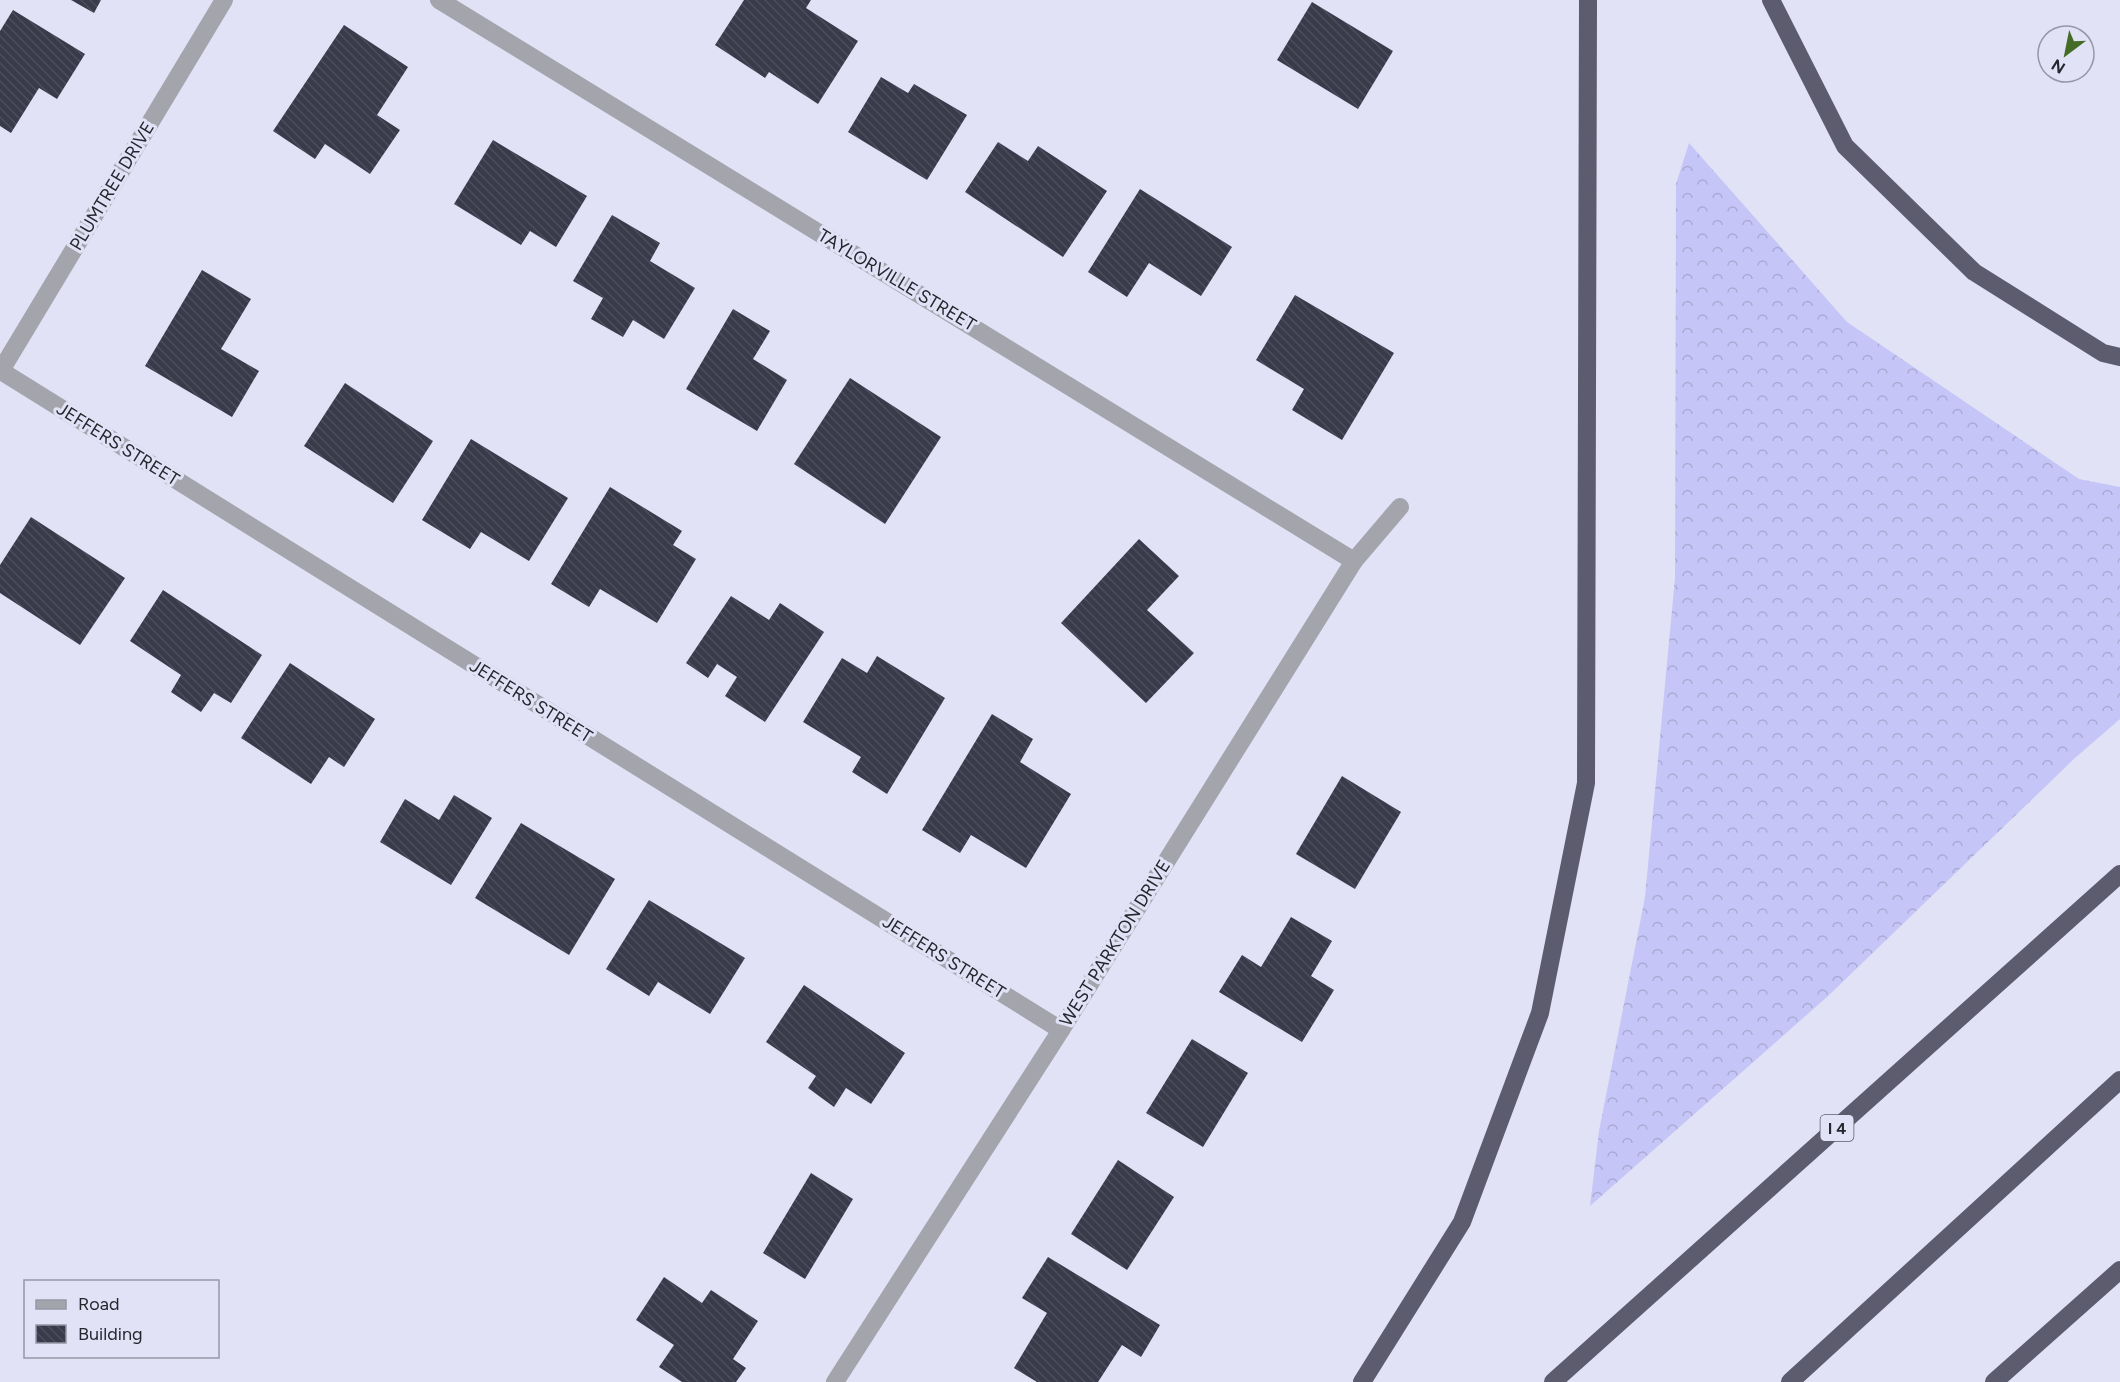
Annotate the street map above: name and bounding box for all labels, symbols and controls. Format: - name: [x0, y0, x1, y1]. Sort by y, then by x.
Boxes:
- north arrow: [2036, 24, 2096, 84]
- text: N: [2048, 55, 2069, 78]
- street label: PLUMTREE DRIVE: [65, 118, 159, 254]
- street label: TAYLORVILLE STREET: [814, 224, 980, 336]
- street label: JEFFERS STREET: [53, 397, 183, 491]
- street label: JEFFERS STREET: [466, 654, 596, 748]
- street label: WEST PARKTON DRIVE: [1055, 856, 1175, 1030]
- street label: JEFFERS STREET: [879, 910, 1009, 1004]
- road number: I 4: [1820, 1115, 1854, 1141]
- legend: [24, 1280, 219, 1358]
- text: Road: [78, 1293, 119, 1315]
- text: Building: [78, 1323, 143, 1345]

